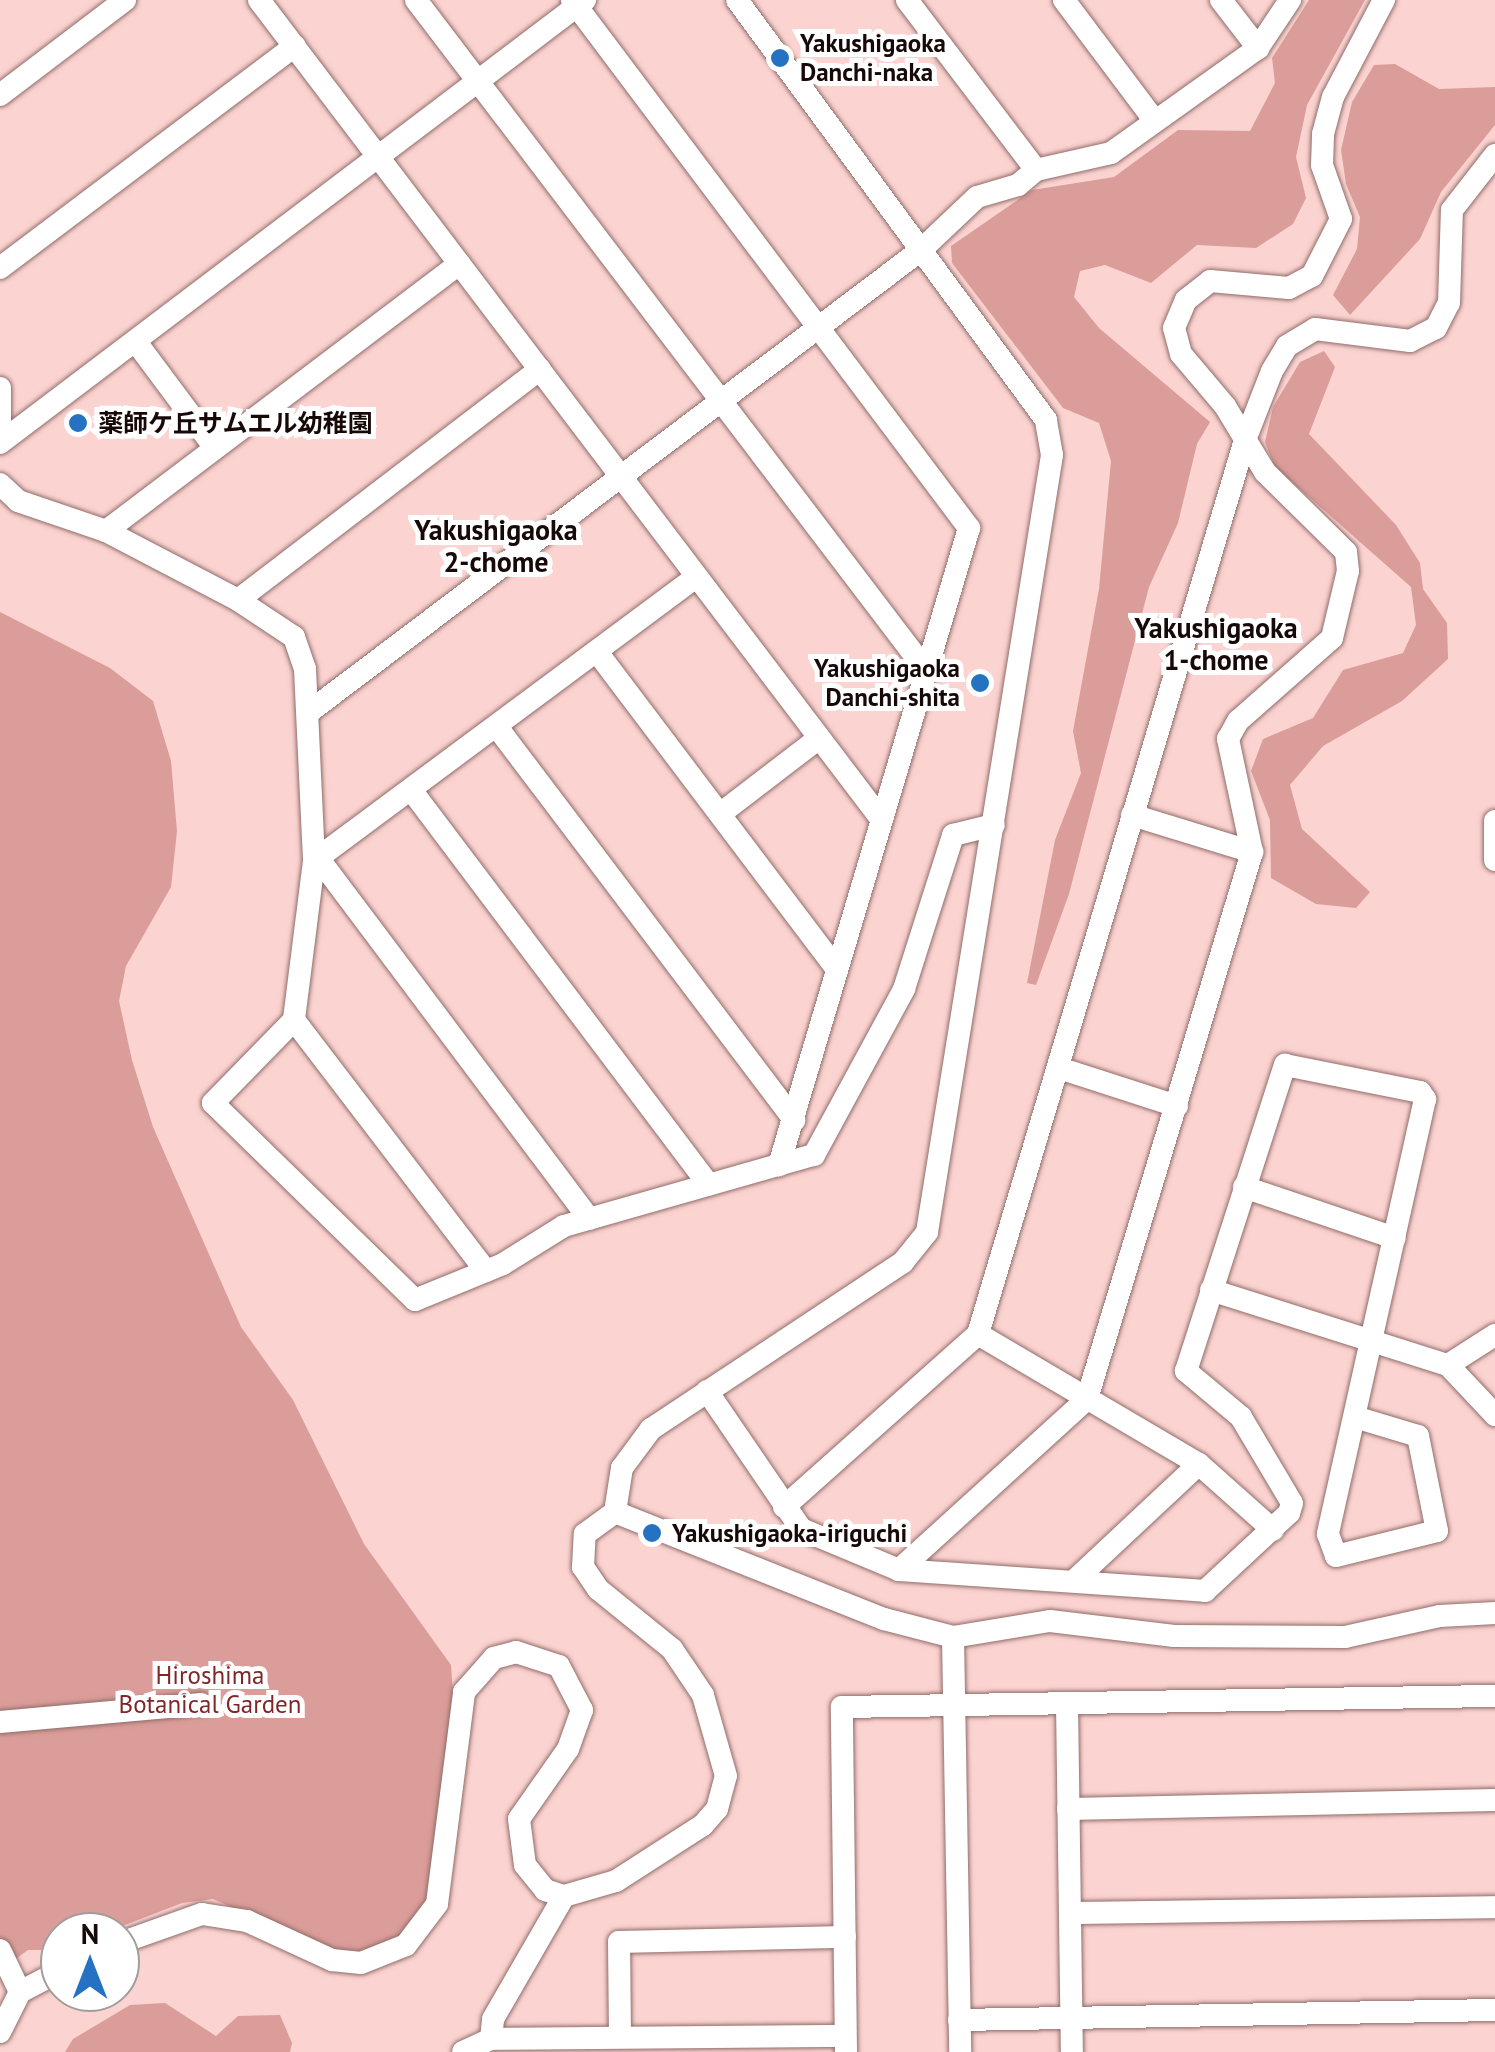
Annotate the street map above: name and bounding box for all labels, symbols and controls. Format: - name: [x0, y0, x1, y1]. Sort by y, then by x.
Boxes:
- place label: Yakushigaoka Danchi-naka: [800, 29, 946, 88]
- marker: Yakushigaoka Danchi-naka: [769, 47, 791, 69]
- place label: 薬師ケ丘サムエル幼稚園: [98, 408, 373, 438]
- marker: 薬師ケ丘サムエル幼稚園: [67, 412, 89, 434]
- district label: Yakushigaoka 2-chome: [414, 513, 578, 579]
- district label: Yakushigaoka 1-chome: [1134, 611, 1298, 677]
- place label: Yakushigaoka Danchi-shita: [814, 654, 960, 713]
- marker: Yakushigaoka Danchi-shita: [969, 672, 991, 694]
- place label: Yakushigaoka-iriguchi: [672, 1518, 907, 1548]
- marker: Yakushigaoka-iriguchi: [641, 1522, 663, 1544]
- park label: Hiroshima Botanical Garden: [119, 1661, 301, 1720]
- north arrow: [40, 1912, 140, 2012]
- text: N: [81, 1915, 99, 1952]

